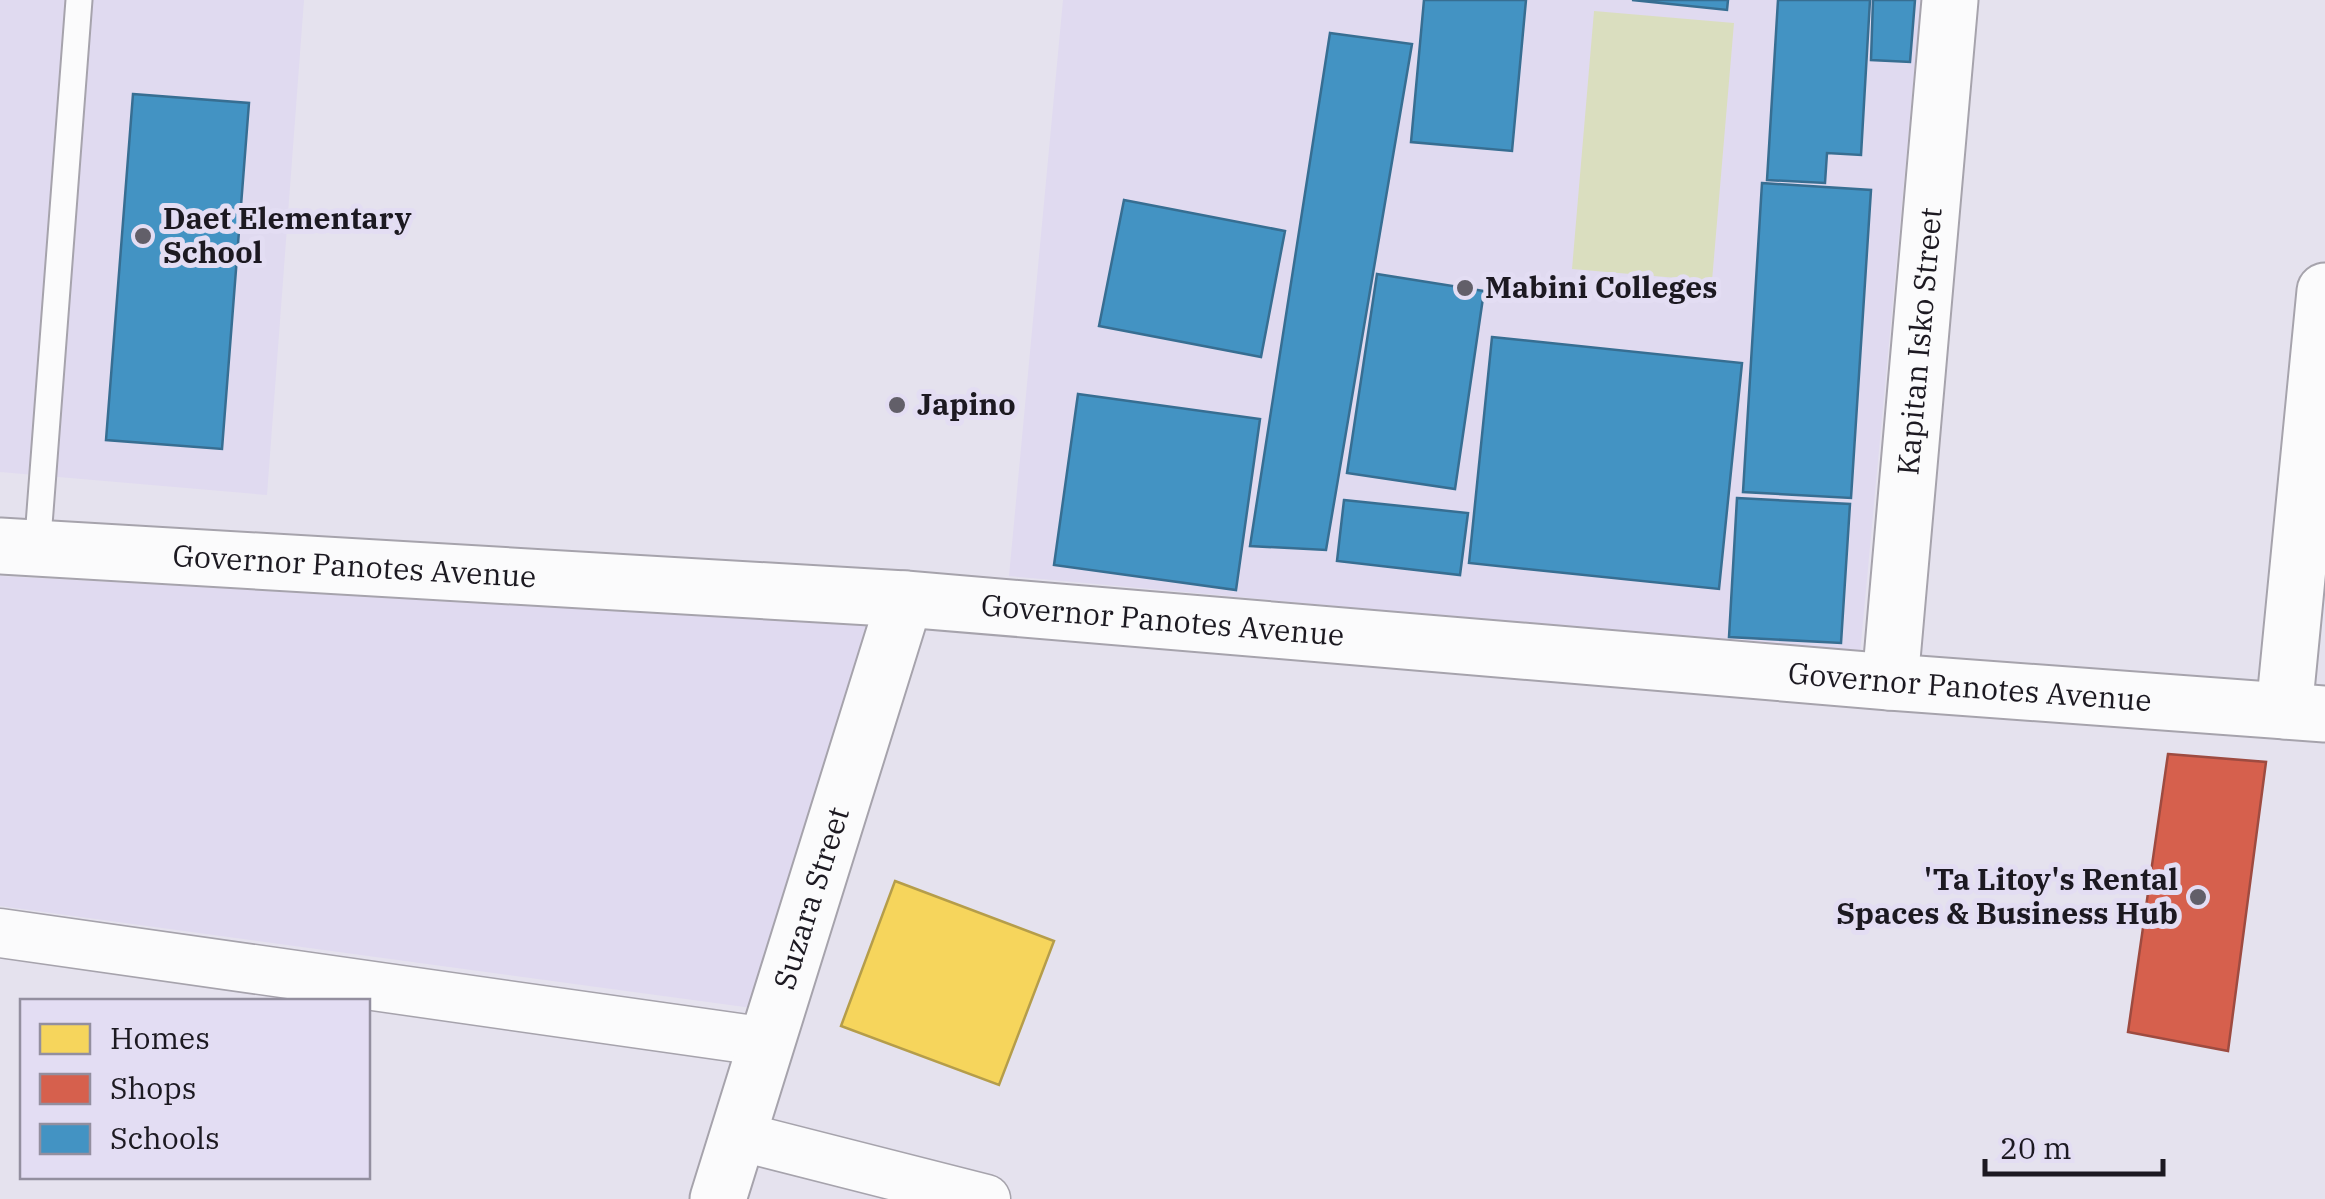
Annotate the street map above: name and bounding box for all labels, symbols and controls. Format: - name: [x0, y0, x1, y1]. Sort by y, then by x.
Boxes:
- place label: Daet Elementary School: [163, 198, 412, 271]
- street label: Kapitan Isko Street: [1887, 206, 1950, 477]
- marker: Daet Elementary School: [132, 225, 154, 247]
- place label: Mabini Colleges: [1485, 267, 1717, 306]
- marker: Mabini Colleges: [1454, 277, 1476, 299]
- place label: Japino: [917, 384, 1016, 423]
- marker: Japino: [886, 394, 908, 416]
- street label: Governor Panotes Avenue: [171, 535, 537, 595]
- street label: Governor Panotes Avenue: [979, 584, 1346, 654]
- street label: Governor Panotes Avenue: [1787, 652, 2153, 719]
- street label: Suzara Street: [764, 802, 857, 994]
- place label: 'Ta Litoy's Rental Spaces & Business Hub: [1836, 859, 2178, 932]
- marker: 'Ta Litoy's Rental Spaces & Business Hub: [2187, 886, 2209, 908]
- legend: [20, 999, 370, 1179]
- text: Homes: [110, 1018, 210, 1057]
- text: Shops: [110, 1068, 196, 1107]
- scale bar: [1985, 1114, 2162, 1176]
- text: Schools: [110, 1118, 220, 1157]
- text: 20 m: [2000, 1128, 2072, 1167]

